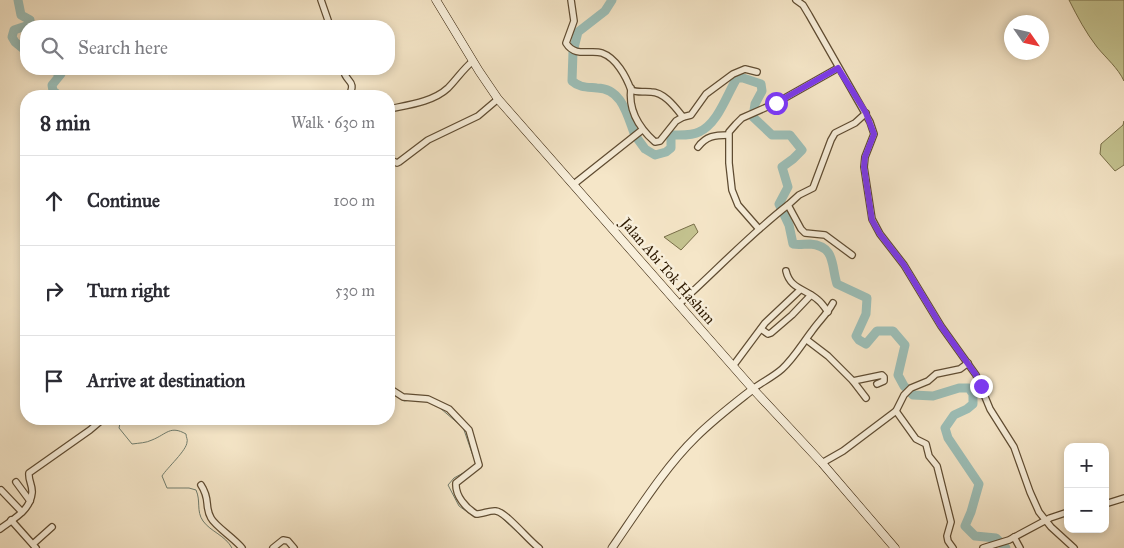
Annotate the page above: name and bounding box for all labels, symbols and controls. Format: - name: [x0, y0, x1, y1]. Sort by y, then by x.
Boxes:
- north arrow: [1004, 15, 1049, 60]
- search box: [20, 20, 395, 75]
- icon: search: [38, 34, 66, 62]
- text: Search here: [78, 36, 168, 59]
- route start: [765, 92, 788, 115]
- text: 8 min: [40, 110, 90, 136]
- text: Walk · 630 m: [291, 113, 375, 132]
- icon: ahead: [40, 187, 68, 215]
- text: Continue: [87, 189, 160, 212]
- text: 100 m: [333, 191, 375, 210]
- street label: Jalan Abi Tok Hashim: [615, 213, 719, 329]
- icon: right: [40, 277, 68, 305]
- text: Turn right: [87, 279, 170, 302]
- text: 530 m: [335, 281, 375, 300]
- icon: arrive: [40, 367, 68, 395]
- text: Arrive at destination: [87, 369, 245, 392]
- route end: [970, 375, 993, 398]
- map controls: [1064, 443, 1109, 533]
- button: +: [1064, 443, 1109, 488]
- button: −: [1064, 488, 1109, 533]

